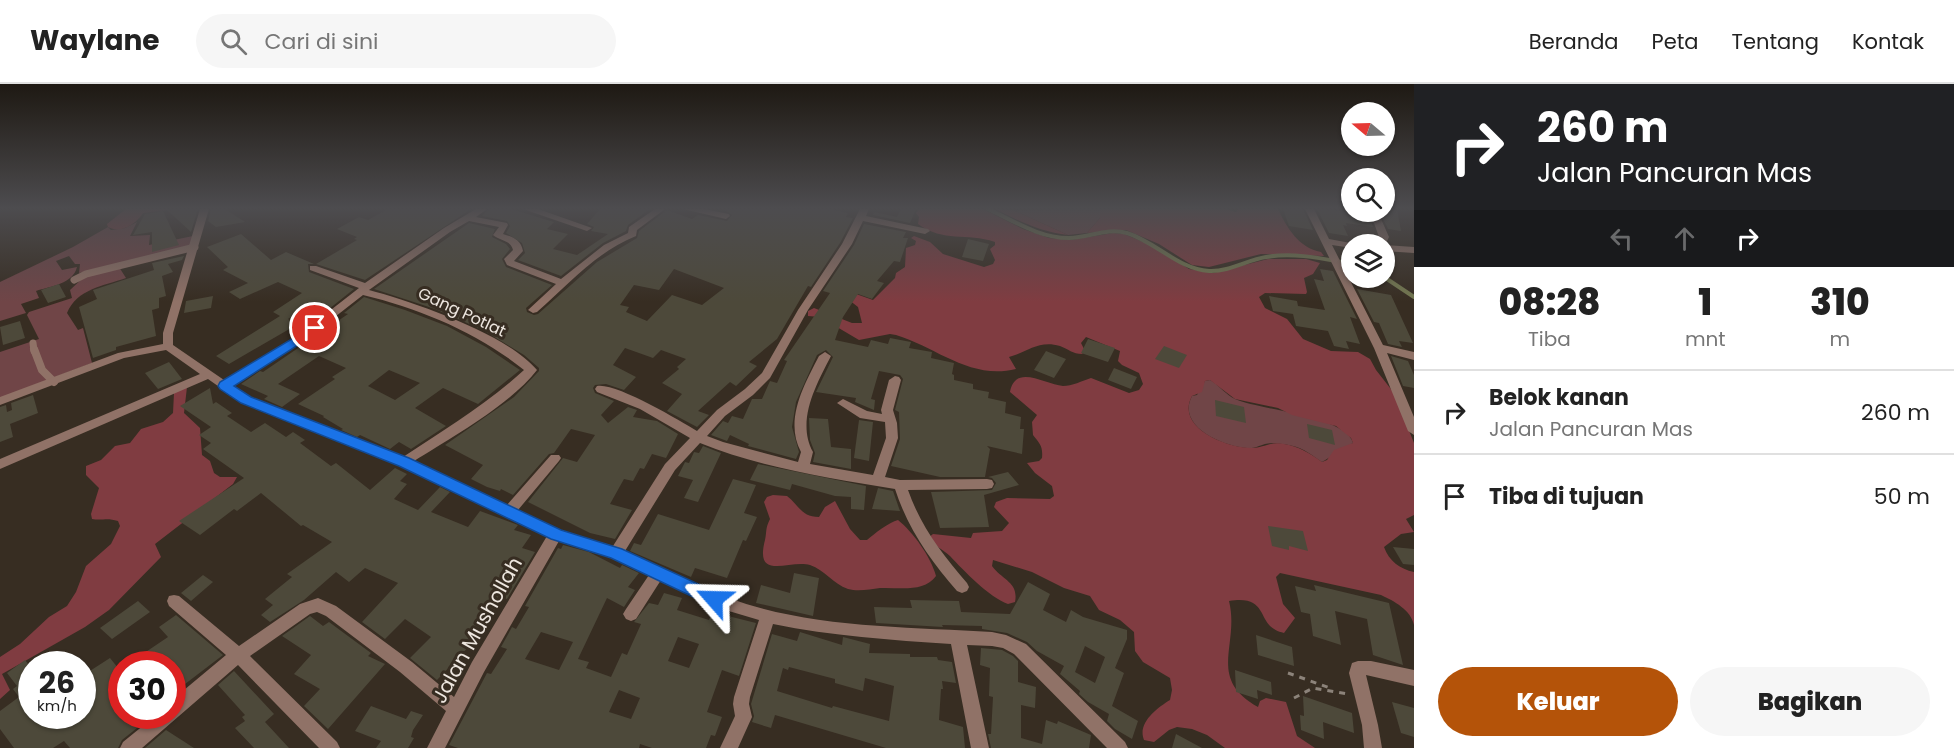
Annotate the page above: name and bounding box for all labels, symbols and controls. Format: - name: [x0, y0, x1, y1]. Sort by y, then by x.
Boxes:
- search box: [196, 14, 616, 68]
- text: Waylane: [30, 21, 160, 60]
- icon: search: [217, 25, 250, 58]
- text: Cari di sini: [265, 26, 378, 57]
- text: Beranda: [1529, 27, 1619, 56]
- text: Peta: [1652, 27, 1699, 56]
- text: Tentang: [1732, 27, 1819, 56]
- text: Kontak: [1852, 27, 1924, 56]
- text: 260 m: [1537, 98, 1669, 157]
- north arrow: [1341, 102, 1395, 156]
- map controls: [1341, 102, 1395, 288]
- icon: right: [1438, 108, 1516, 186]
- text: Jalan Pancuran Mas: [1537, 154, 1812, 191]
- button: search: [1341, 168, 1395, 222]
- icon: left: [1605, 222, 1638, 255]
- icon: ahead: [1668, 222, 1701, 255]
- icon: right: [1731, 222, 1764, 255]
- button: layers: [1341, 234, 1395, 288]
- text: 08:28: [1498, 277, 1600, 328]
- text: 1: [1698, 277, 1712, 328]
- text: 310: [1810, 277, 1870, 328]
- street label: Gang Potlat: [414, 282, 510, 342]
- pin: [289, 302, 340, 353]
- icon: arrive: [298, 311, 331, 344]
- text: Tiba: [1528, 325, 1571, 353]
- text: mnt: [1685, 325, 1726, 353]
- text: m: [1829, 325, 1850, 353]
- text: Belok kanan: [1489, 382, 1629, 413]
- icon: right: [1438, 396, 1471, 429]
- text: 260 m: [1861, 397, 1930, 428]
- text: Jalan Pancuran Mas: [1489, 415, 1693, 443]
- icon: arrive: [1438, 480, 1471, 513]
- text: Tiba di tujuan: [1489, 481, 1644, 512]
- text: 50 m: [1874, 481, 1930, 512]
- street label: Jalan Mushollah: [425, 552, 529, 708]
- position arrow: [682, 567, 746, 631]
- speed limit sign: 30: [108, 651, 186, 729]
- text: 26: [39, 661, 75, 704]
- button: Keluar: [1438, 667, 1678, 736]
- button: Bagikan: [1690, 667, 1930, 736]
- text: km/h: [37, 695, 77, 716]

